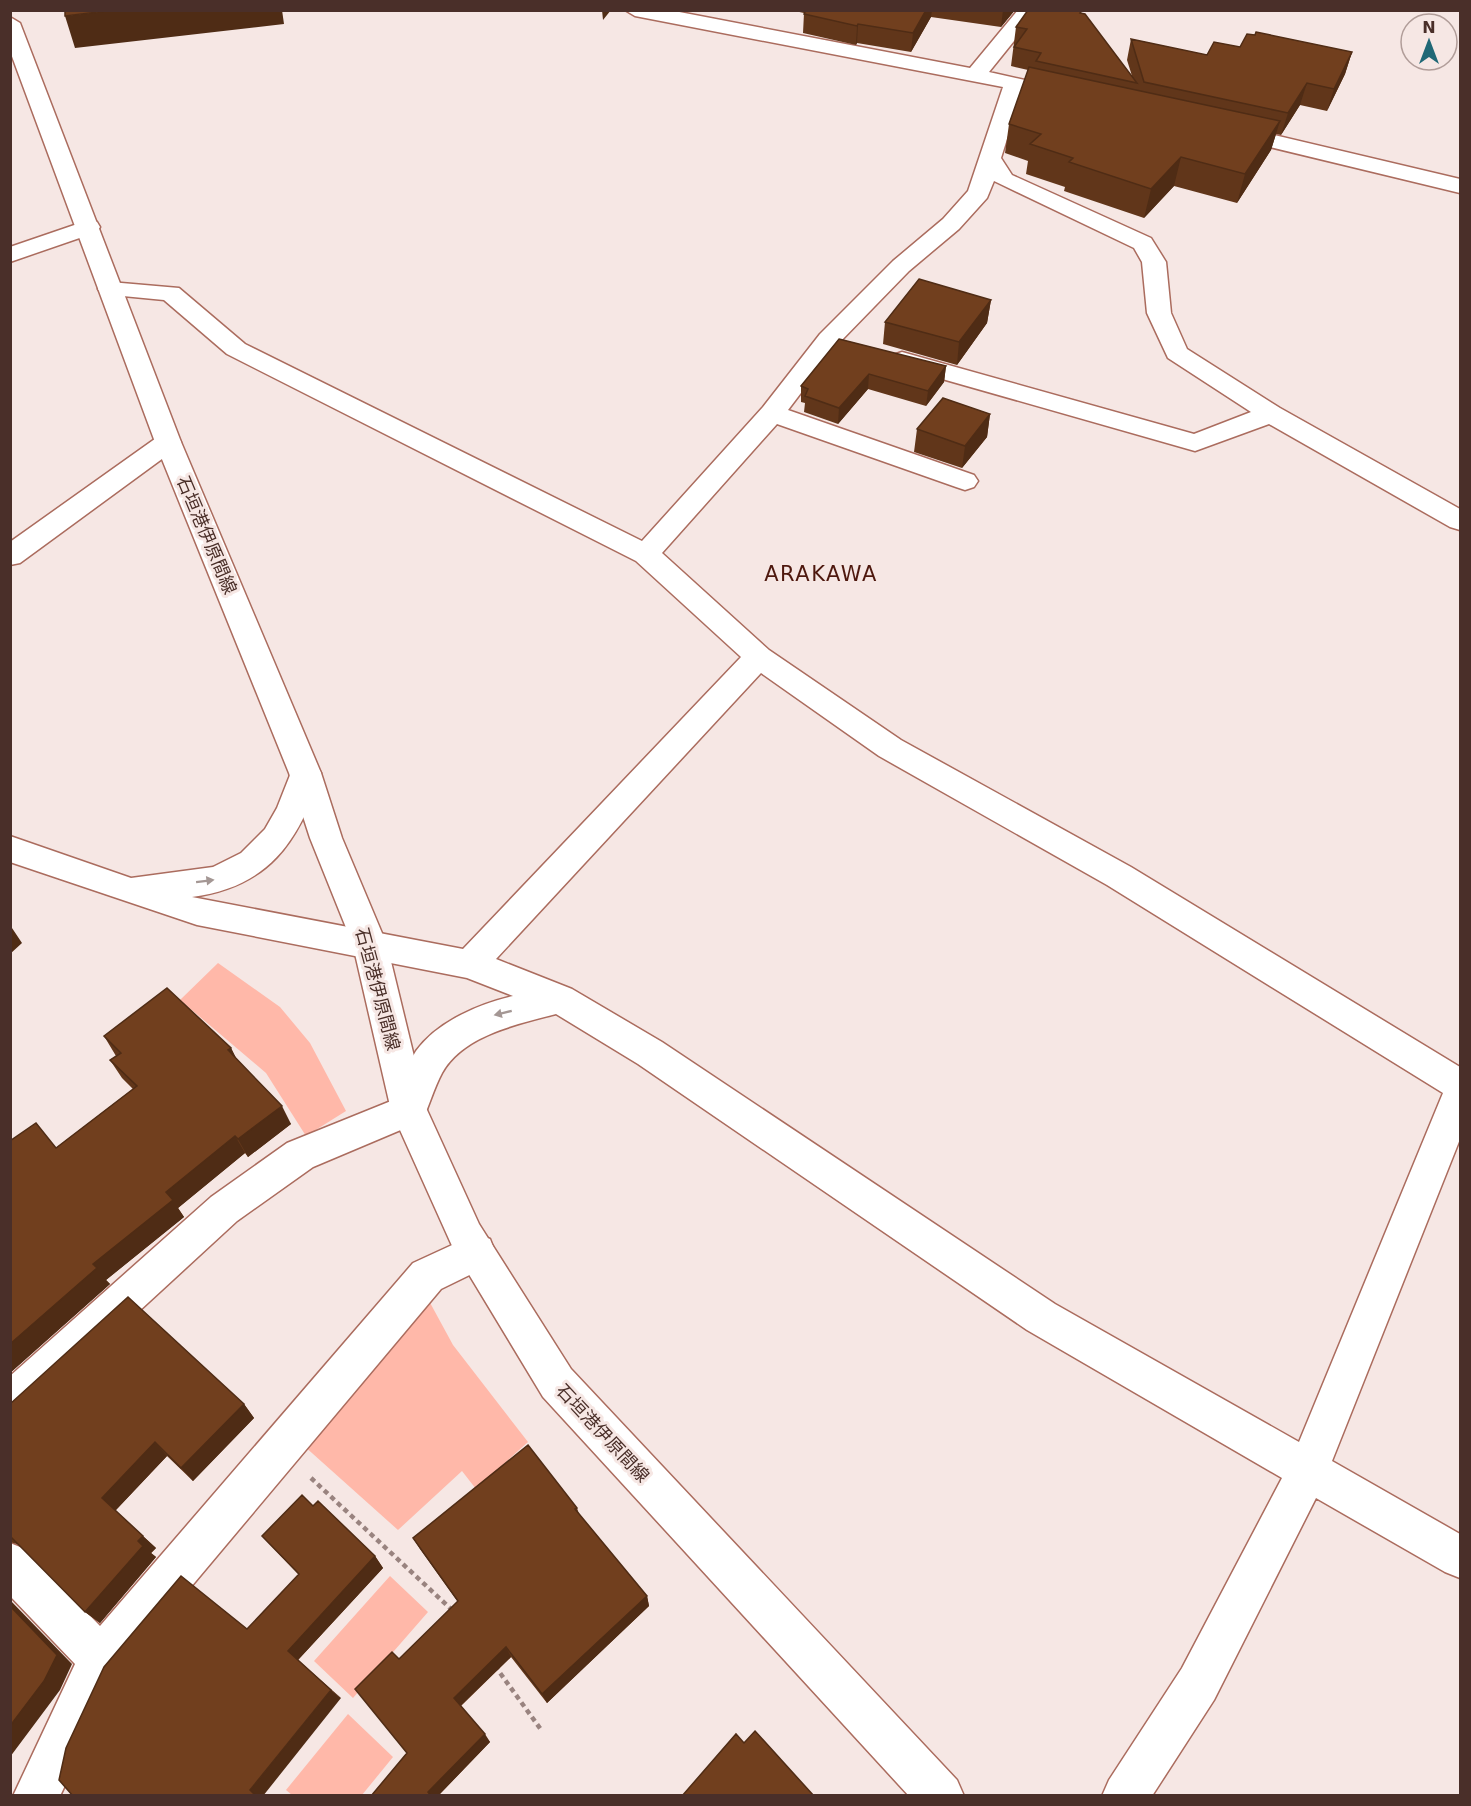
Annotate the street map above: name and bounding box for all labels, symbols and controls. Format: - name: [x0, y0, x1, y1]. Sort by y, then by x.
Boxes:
- north arrow: [1399, 12, 1459, 72]
- text: N: [1422, 18, 1436, 37]
- street label: 石垣港伊原間線: [173, 473, 241, 597]
- district label: ARAKAWA: [764, 562, 878, 586]
- one-way arrow: [195, 876, 214, 885]
- street label: 石垣港伊原間線: [352, 925, 404, 1053]
- one-way arrow: [494, 1009, 512, 1018]
- street label: 石垣港伊原間線: [552, 1380, 654, 1486]

